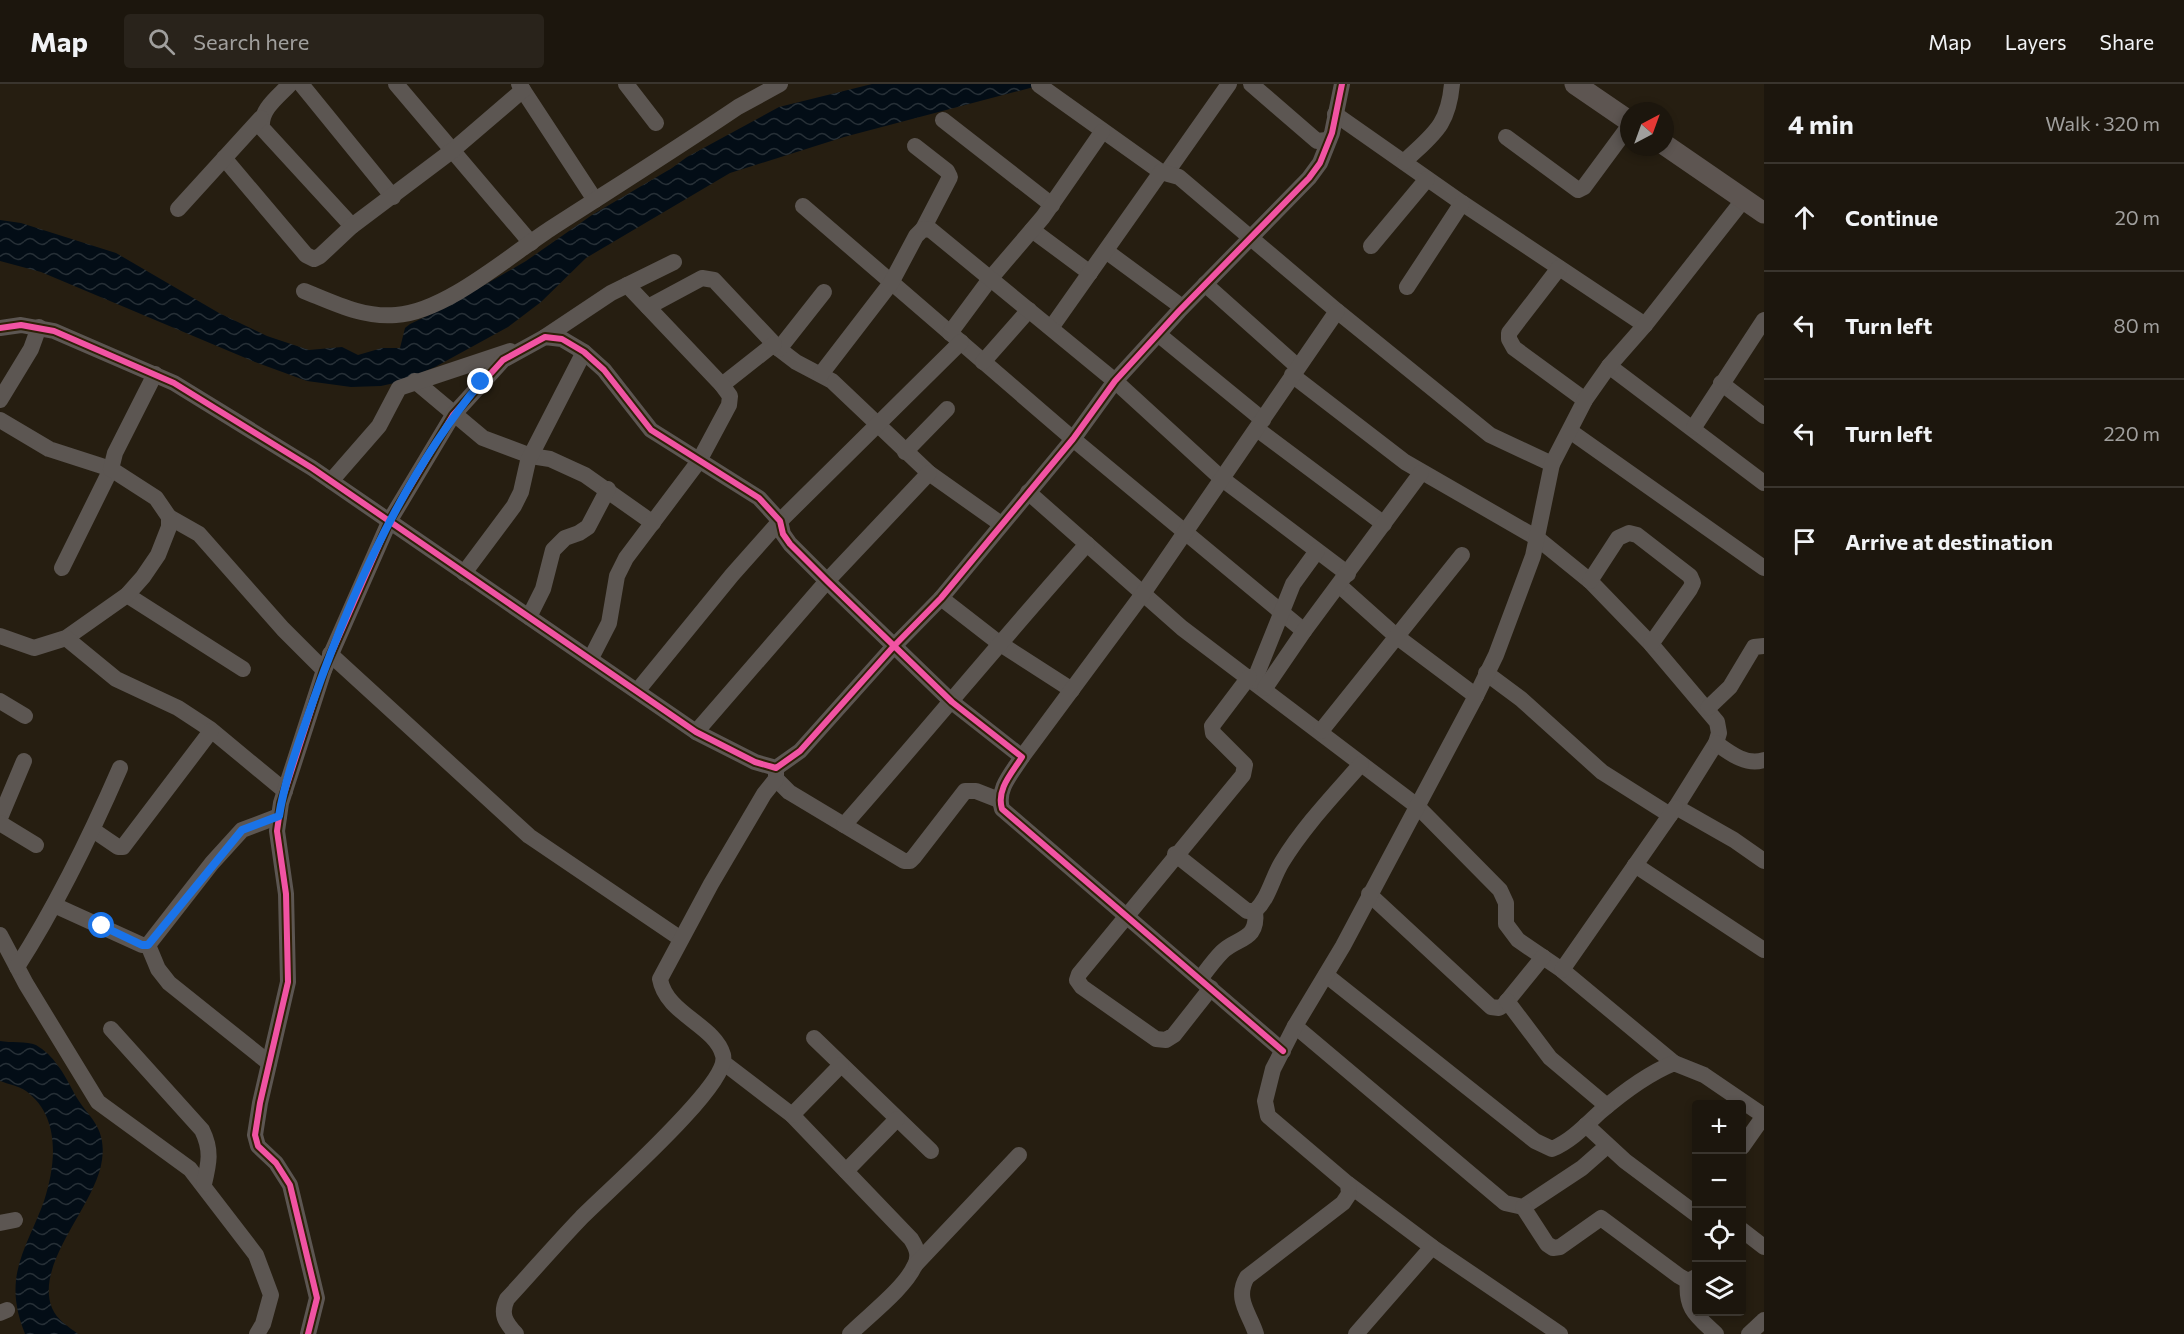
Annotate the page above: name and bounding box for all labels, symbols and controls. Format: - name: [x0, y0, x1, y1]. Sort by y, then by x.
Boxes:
- search box: [124, 14, 544, 68]
- text: Map: [30, 24, 88, 58]
- icon: search: [145, 25, 178, 58]
- text: Search here: [193, 28, 309, 55]
- text: Map: [1928, 29, 1972, 54]
- text: Layers: [2005, 29, 2067, 54]
- text: Share: [2100, 29, 2154, 54]
- north arrow: [1620, 102, 1674, 156]
- text: 4 min: [1788, 108, 1854, 139]
- text: Walk · 320 m: [2045, 111, 2160, 135]
- icon: ahead: [1788, 201, 1821, 234]
- text: Continue: [1845, 204, 1938, 231]
- text: 20 m: [2115, 205, 2160, 229]
- icon: left: [1788, 309, 1821, 342]
- text: Turn left: [1845, 312, 1932, 339]
- text: 80 m: [2114, 313, 2160, 337]
- route end: [467, 368, 493, 394]
- icon: left: [1788, 417, 1821, 450]
- text: Turn left: [1845, 420, 1932, 447]
- text: 220 m: [2104, 421, 2160, 445]
- icon: arrive: [1788, 525, 1821, 558]
- text: Arrive at destination: [1845, 528, 2053, 555]
- route start: [88, 912, 114, 938]
- map controls: [1692, 1100, 1746, 1316]
- button: +: [1692, 1100, 1746, 1154]
- button: −: [1692, 1154, 1746, 1208]
- button: locate: [1692, 1208, 1746, 1262]
- button: layers: [1692, 1262, 1746, 1316]

